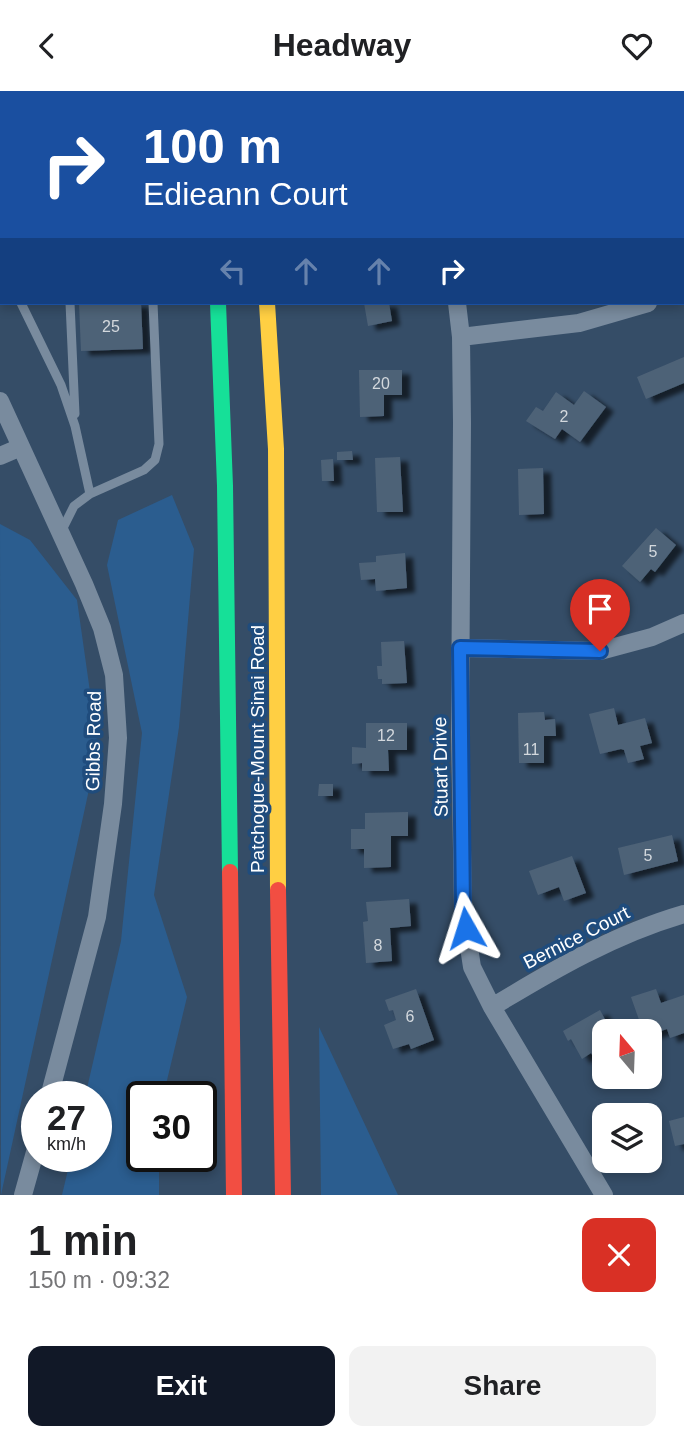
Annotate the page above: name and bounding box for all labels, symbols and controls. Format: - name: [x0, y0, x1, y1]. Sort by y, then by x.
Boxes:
- icon: back: [28, 27, 66, 65]
- text: Headway: [273, 27, 411, 63]
- icon: heart: [618, 27, 656, 65]
- icon: right: [28, 119, 119, 210]
- text: 100 m: [143, 119, 282, 173]
- text: Edieann Court: [143, 176, 348, 212]
- icon: left: [214, 252, 252, 290]
- icon: ahead: [287, 252, 325, 290]
- icon: ahead: [360, 252, 398, 290]
- icon: right: [433, 252, 471, 290]
- house number: 25: [102, 318, 120, 335]
- house number: 20: [372, 375, 390, 392]
- house number: 2: [560, 408, 569, 425]
- house number: 5: [649, 543, 658, 560]
- pin: [570, 579, 630, 651]
- icon: arrive: [581, 590, 619, 628]
- street label: Patchogue-Mount Sinai Road: [247, 625, 268, 873]
- street label: Gibbs Road: [82, 691, 105, 791]
- street label: Stuart Drive: [429, 717, 452, 817]
- house number: 12: [377, 727, 395, 744]
- house number: 11: [523, 741, 539, 758]
- house number: 5: [644, 847, 653, 864]
- position arrow: [429, 891, 503, 965]
- street label: Bernice Court: [520, 901, 633, 973]
- house number: 8: [374, 937, 383, 954]
- house number: 6: [406, 1008, 415, 1025]
- north arrow: [592, 1019, 662, 1089]
- map controls: [592, 1019, 662, 1173]
- speed limit sign: 30: [126, 1081, 217, 1172]
- text: 27: [47, 1098, 86, 1137]
- button: layers: [592, 1103, 662, 1173]
- text: km/h: [47, 1134, 86, 1154]
- text: 1 min: [28, 1217, 138, 1264]
- button: close: [582, 1218, 656, 1292]
- text: 150 m · 09:32: [28, 1267, 170, 1293]
- button: Exit: [28, 1346, 335, 1426]
- button: Share: [349, 1346, 656, 1426]

